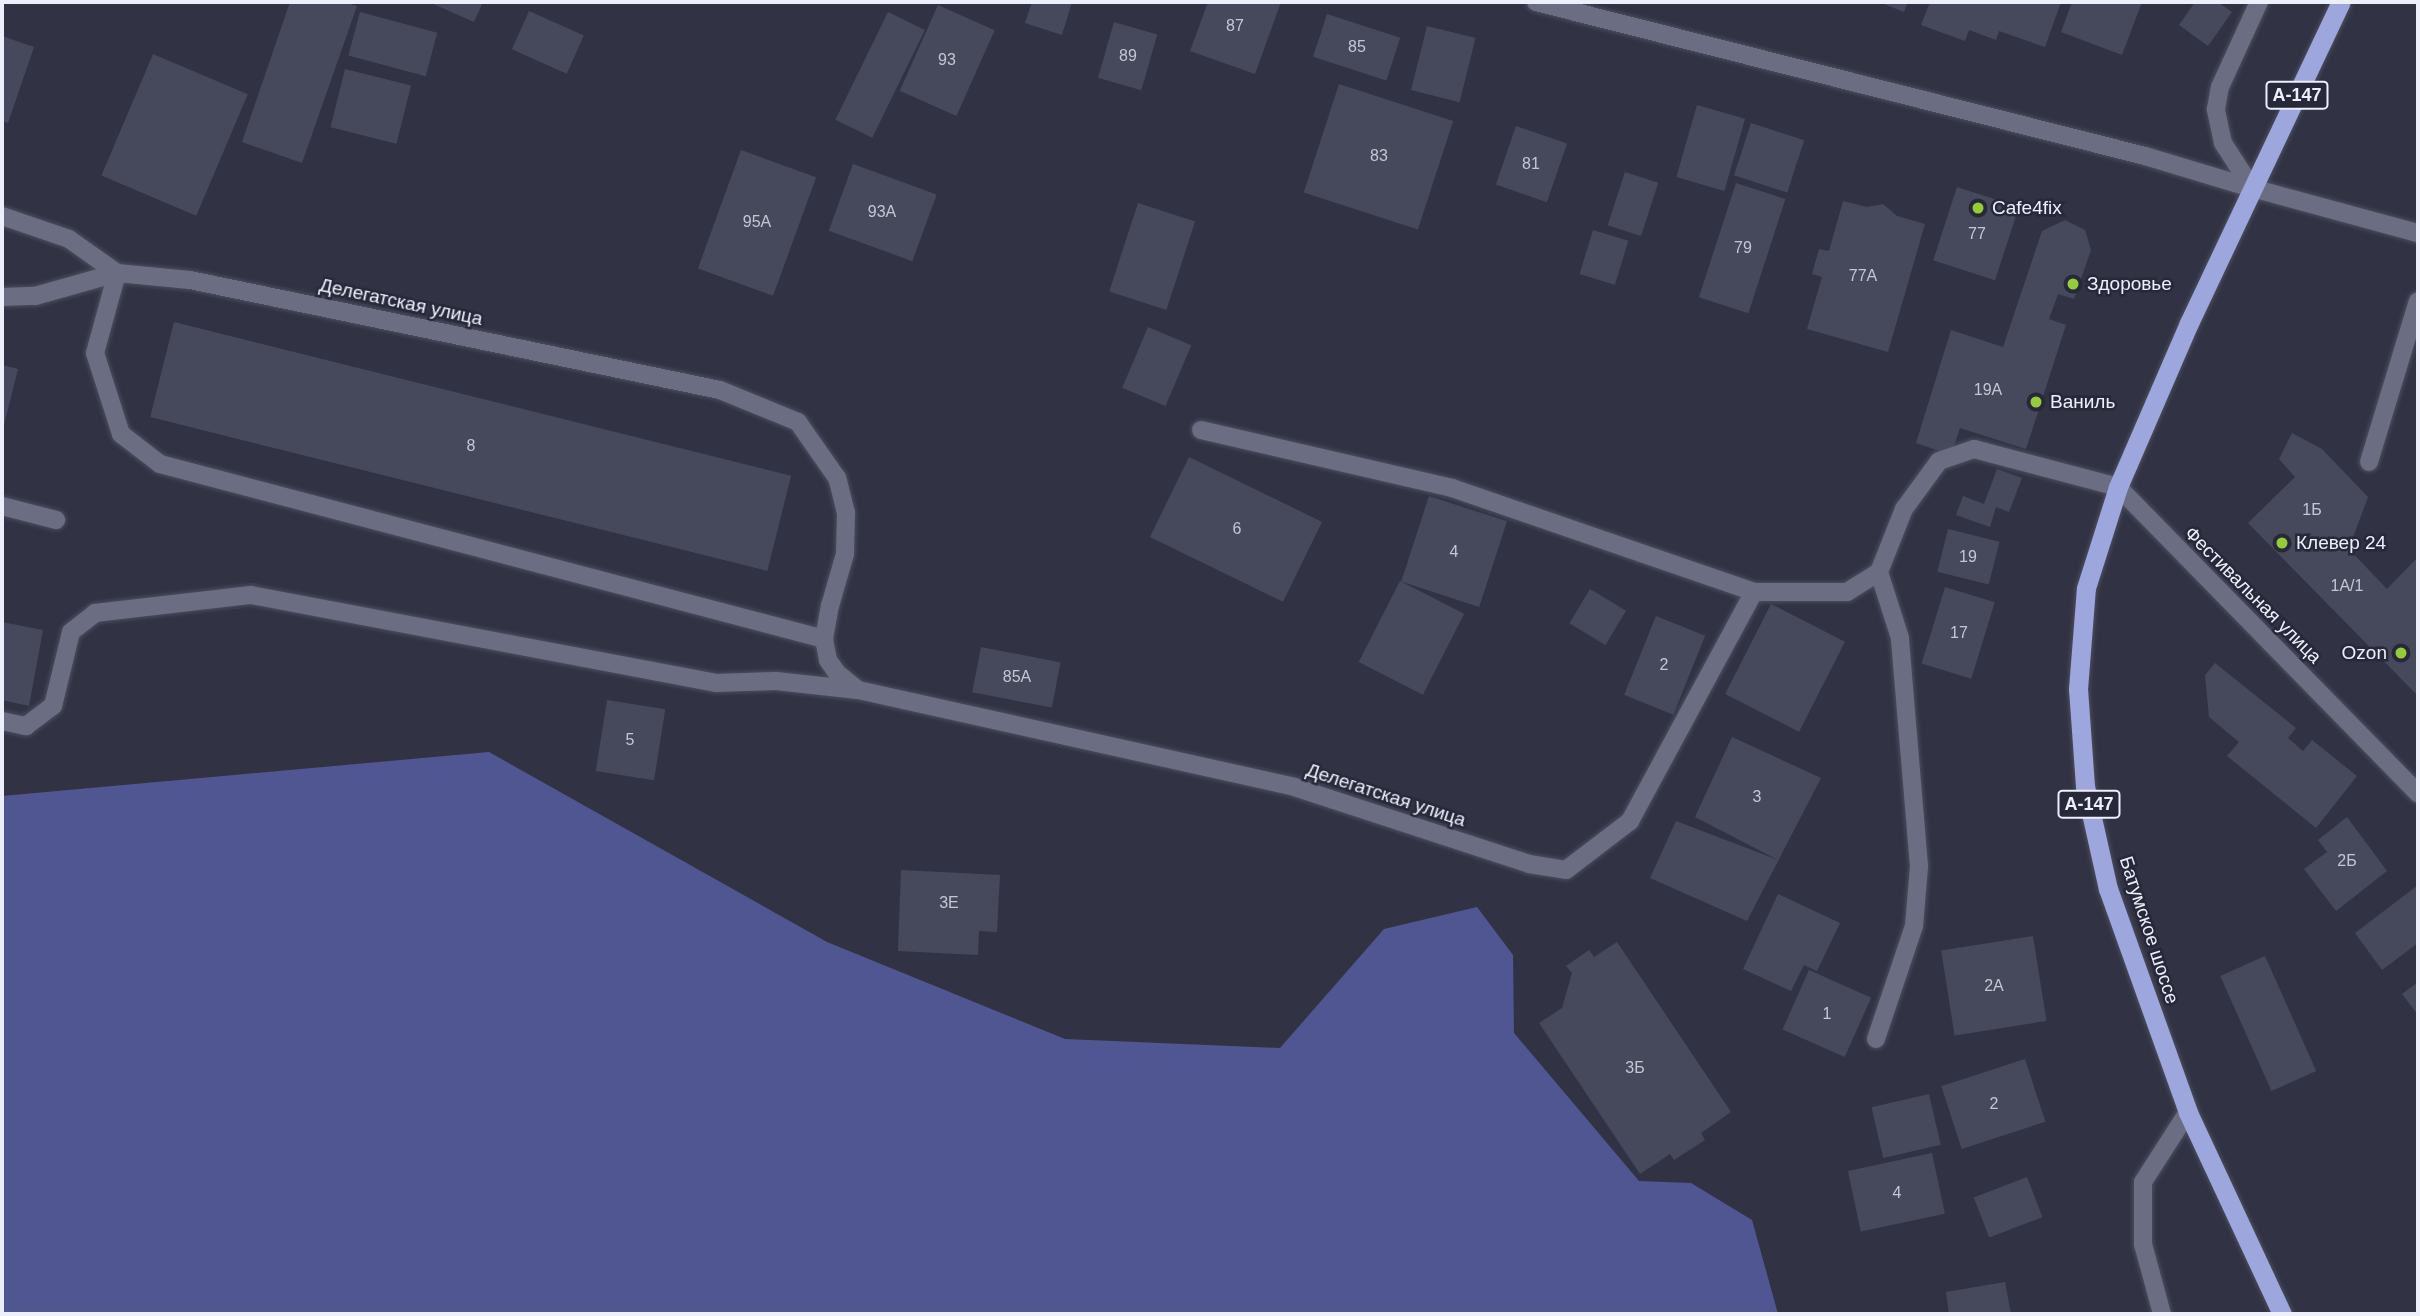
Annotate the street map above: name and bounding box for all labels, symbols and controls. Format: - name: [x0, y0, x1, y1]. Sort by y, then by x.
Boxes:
- house number: 87: [1226, 16, 1244, 36]
- house number: 85: [1348, 37, 1366, 57]
- house number: 89: [1119, 46, 1137, 66]
- house number: 93: [938, 50, 956, 70]
- road number: А-147: [2264, 80, 2330, 110]
- house number: 83: [1370, 146, 1388, 166]
- house number: 81: [1522, 154, 1540, 174]
- place label: Cafe4fix: [1992, 197, 2062, 219]
- marker: Cafe4fix: [1970, 200, 1986, 216]
- house number: 93А: [868, 202, 896, 222]
- house number: 95А: [743, 212, 771, 232]
- house number: 77: [1968, 224, 1986, 244]
- house number: 79: [1734, 238, 1752, 258]
- house number: 77А: [1849, 266, 1877, 286]
- place label: Здоровье: [2087, 273, 2172, 295]
- street label: Делегатская улица: [317, 274, 485, 330]
- marker: Здоровье: [2065, 276, 2081, 292]
- house number: 19А: [1974, 380, 2002, 400]
- place label: Ваниль: [2050, 391, 2115, 413]
- marker: Ваниль: [2028, 394, 2044, 410]
- house number: 8: [467, 436, 475, 456]
- house number: 1Б: [2302, 500, 2322, 520]
- house number: 6: [1233, 519, 1241, 539]
- street label: Фестивальная улица: [2180, 522, 2326, 668]
- place label: Клевер 24: [2296, 532, 2386, 554]
- marker: Клевер 24: [2274, 535, 2290, 551]
- house number: 4: [1450, 542, 1458, 562]
- house number: 19: [1959, 547, 1977, 567]
- house number: 1А/1: [2331, 576, 2363, 596]
- house number: 17: [1950, 623, 1968, 643]
- place label: Ozon: [2342, 642, 2387, 664]
- marker: Ozon: [2393, 645, 2409, 661]
- house number: 2: [1660, 655, 1668, 675]
- house number: 85А: [1003, 667, 1031, 687]
- house number: 5: [626, 730, 634, 750]
- street label: Делегатская улица: [1303, 758, 1469, 832]
- house number: 3: [1753, 787, 1761, 807]
- road number: А-147: [2056, 790, 2122, 818]
- house number: 2Б: [2337, 851, 2357, 871]
- street label: Батумское шоссе: [2114, 853, 2184, 1007]
- house number: 3Е: [939, 893, 959, 913]
- house number: 2А: [1984, 976, 2004, 996]
- house number: 1: [1823, 1004, 1831, 1024]
- house number: 3Б: [1625, 1058, 1645, 1078]
- house number: 2: [1990, 1094, 1998, 1114]
- house number: 4: [1893, 1183, 1901, 1203]

